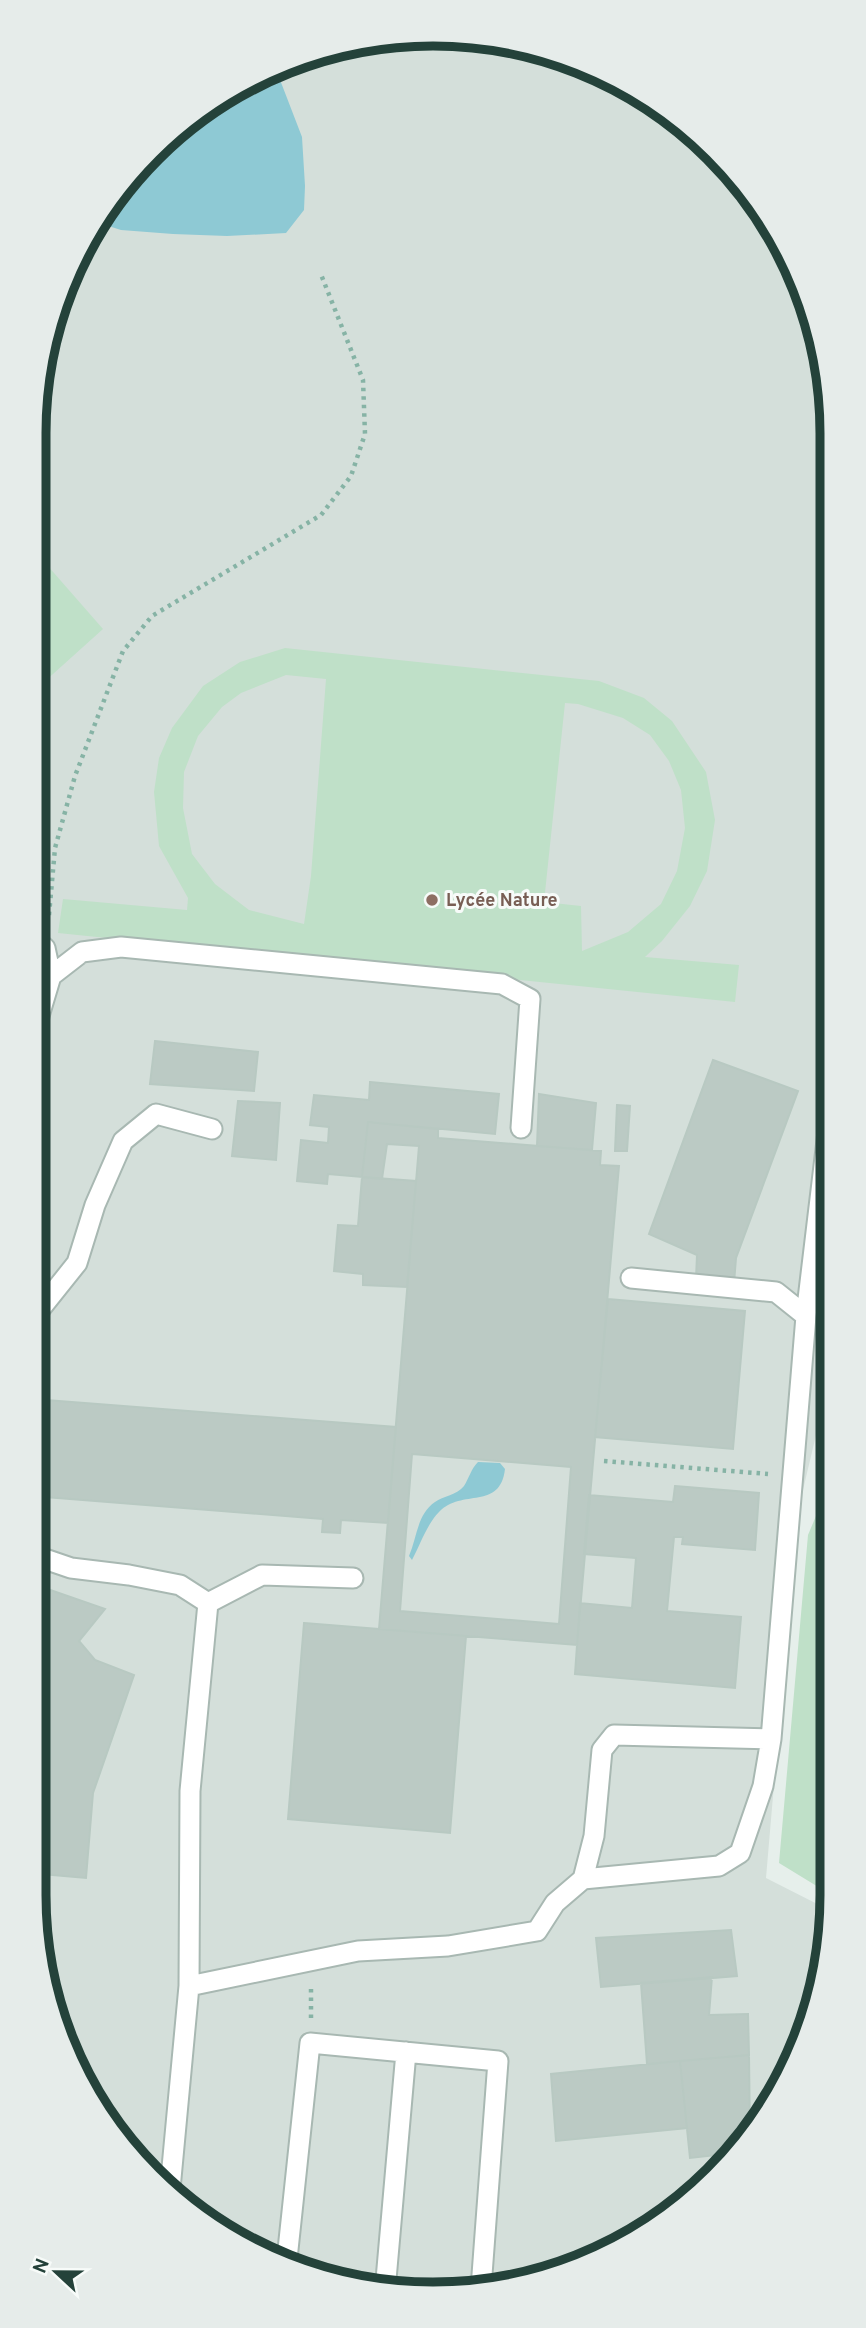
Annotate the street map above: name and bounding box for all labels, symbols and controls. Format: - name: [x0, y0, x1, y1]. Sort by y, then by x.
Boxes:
- place label: Lycée Nature: [446, 890, 557, 913]
- marker: Lycée Nature: [424, 892, 440, 908]
- north arrow: [21, 2237, 91, 2307]
- text: N: [28, 2256, 56, 2277]

